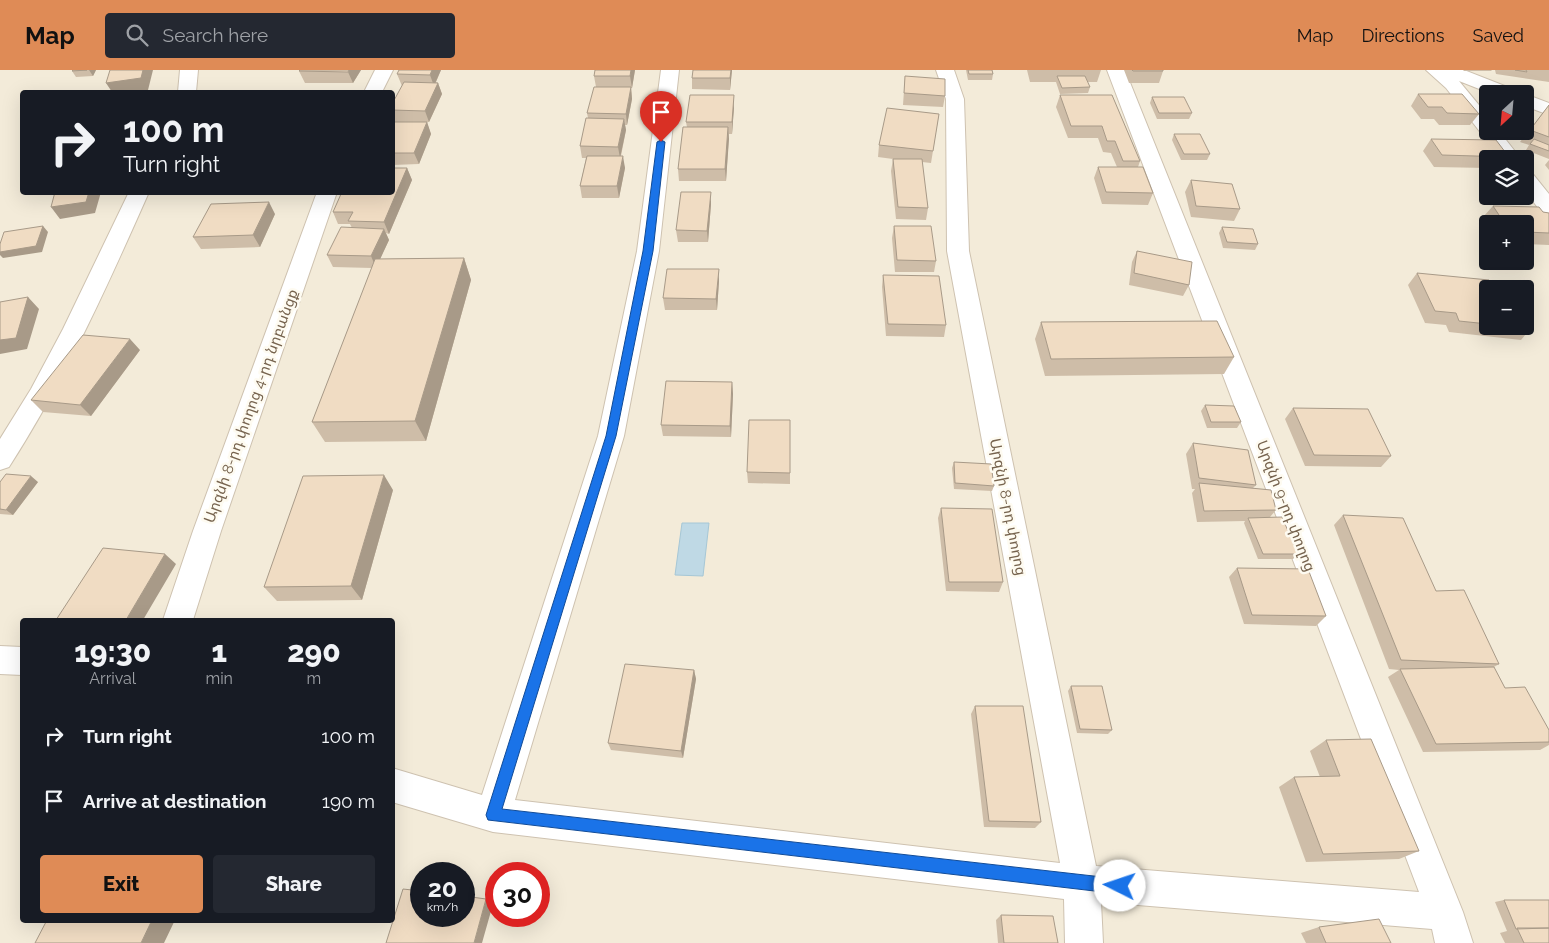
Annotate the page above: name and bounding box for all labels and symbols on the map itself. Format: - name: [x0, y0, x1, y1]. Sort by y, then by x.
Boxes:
- north arrow: [1479, 85, 1534, 140]
- pin: [640, 91, 682, 142]
- street label: Արզնի 8-րդ փողոց 4-րդ նրբանցք: [200, 287, 302, 525]
- street label: Արզնի 8-րդ փողոց: [986, 437, 1030, 577]
- street label: Արզնի 9-րդ փողոց: [1253, 438, 1319, 574]
- position arrow: [1093, 859, 1145, 911]
- speed limit sign: 30: [485, 862, 550, 927]

